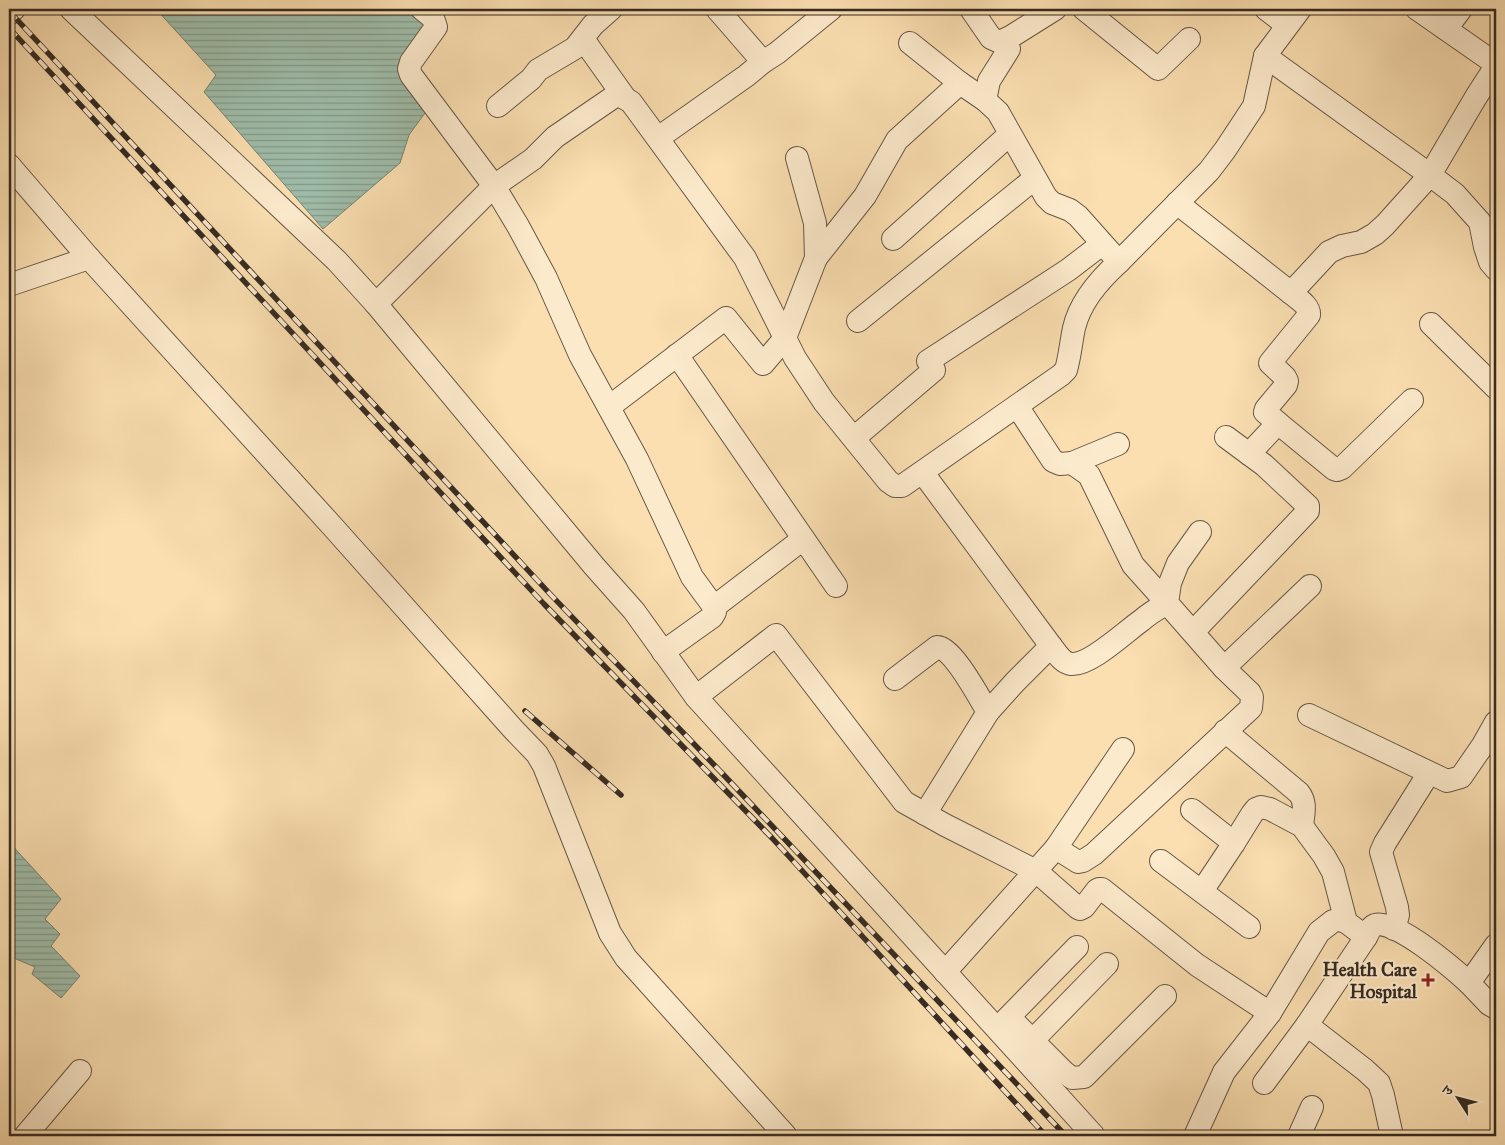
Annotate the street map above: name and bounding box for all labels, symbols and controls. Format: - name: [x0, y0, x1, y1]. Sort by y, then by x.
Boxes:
- place label: Health Care Hospital: [1323, 958, 1418, 1004]
- marker: Health Care Hospital: [1421, 973, 1435, 987]
- north arrow: [1432, 1072, 1482, 1122]
- text: उ: [1438, 1082, 1457, 1099]

